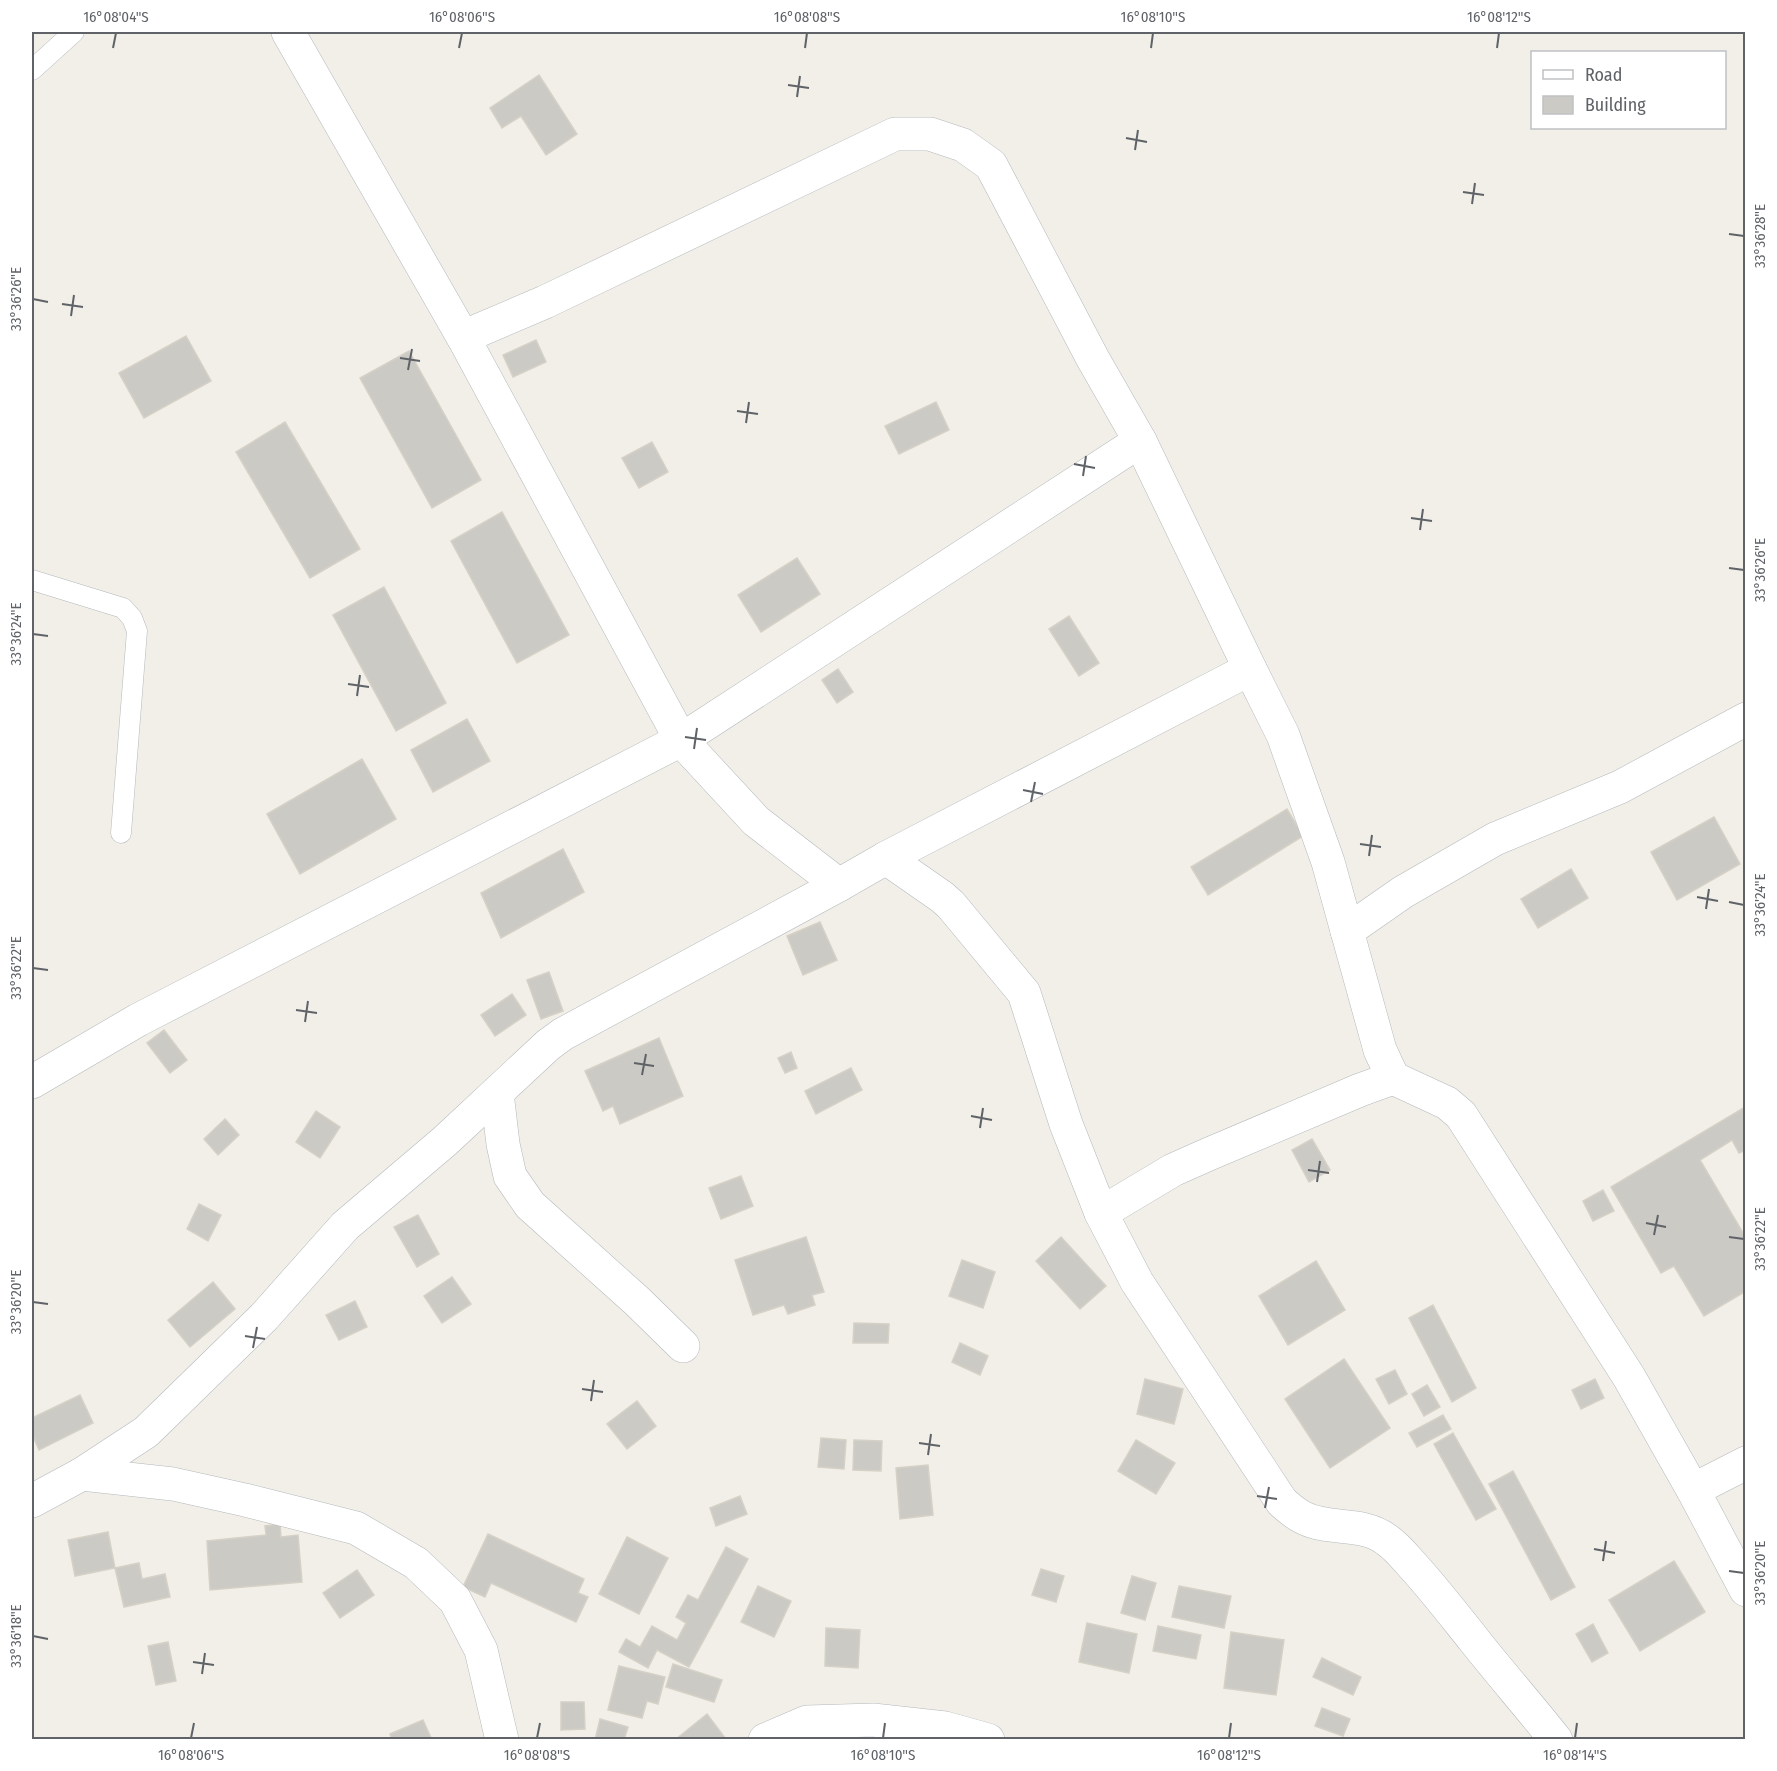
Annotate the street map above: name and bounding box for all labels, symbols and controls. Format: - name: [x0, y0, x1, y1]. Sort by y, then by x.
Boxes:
- text: 16°08'04"S: [83, 8, 149, 26]
- text: 16°08'06"S: [429, 8, 495, 26]
- text: 16°08'08"S: [774, 8, 840, 26]
- text: 16°08'10"S: [1121, 8, 1185, 26]
- text: 16°08'12"S: [1467, 8, 1531, 26]
- legend: [1531, 51, 1726, 129]
- text: Road: [1585, 64, 1622, 86]
- text: Building: [1585, 94, 1646, 116]
- text: 33°36'28"E: [1751, 204, 1769, 268]
- text: 33°36'26"E: [7, 267, 25, 331]
- text: 33°36'26"E: [1751, 538, 1769, 602]
- text: 33°36'24"E: [7, 602, 25, 666]
- text: 33°36'24"E: [1751, 873, 1769, 937]
- text: 33°36'22"E: [7, 936, 25, 1000]
- text: 33°36'22"E: [1751, 1207, 1769, 1271]
- text: 33°36'20"E: [7, 1270, 25, 1334]
- text: 33°36'20"E: [1751, 1541, 1769, 1605]
- text: 33°36'18"E: [7, 1604, 25, 1668]
- text: 16°08'06"S: [158, 1746, 224, 1764]
- text: 16°08'08"S: [504, 1746, 570, 1764]
- text: 16°08'10"S: [851, 1746, 915, 1764]
- text: 16°08'12"S: [1197, 1746, 1261, 1764]
- text: 16°08'14"S: [1543, 1746, 1607, 1764]

